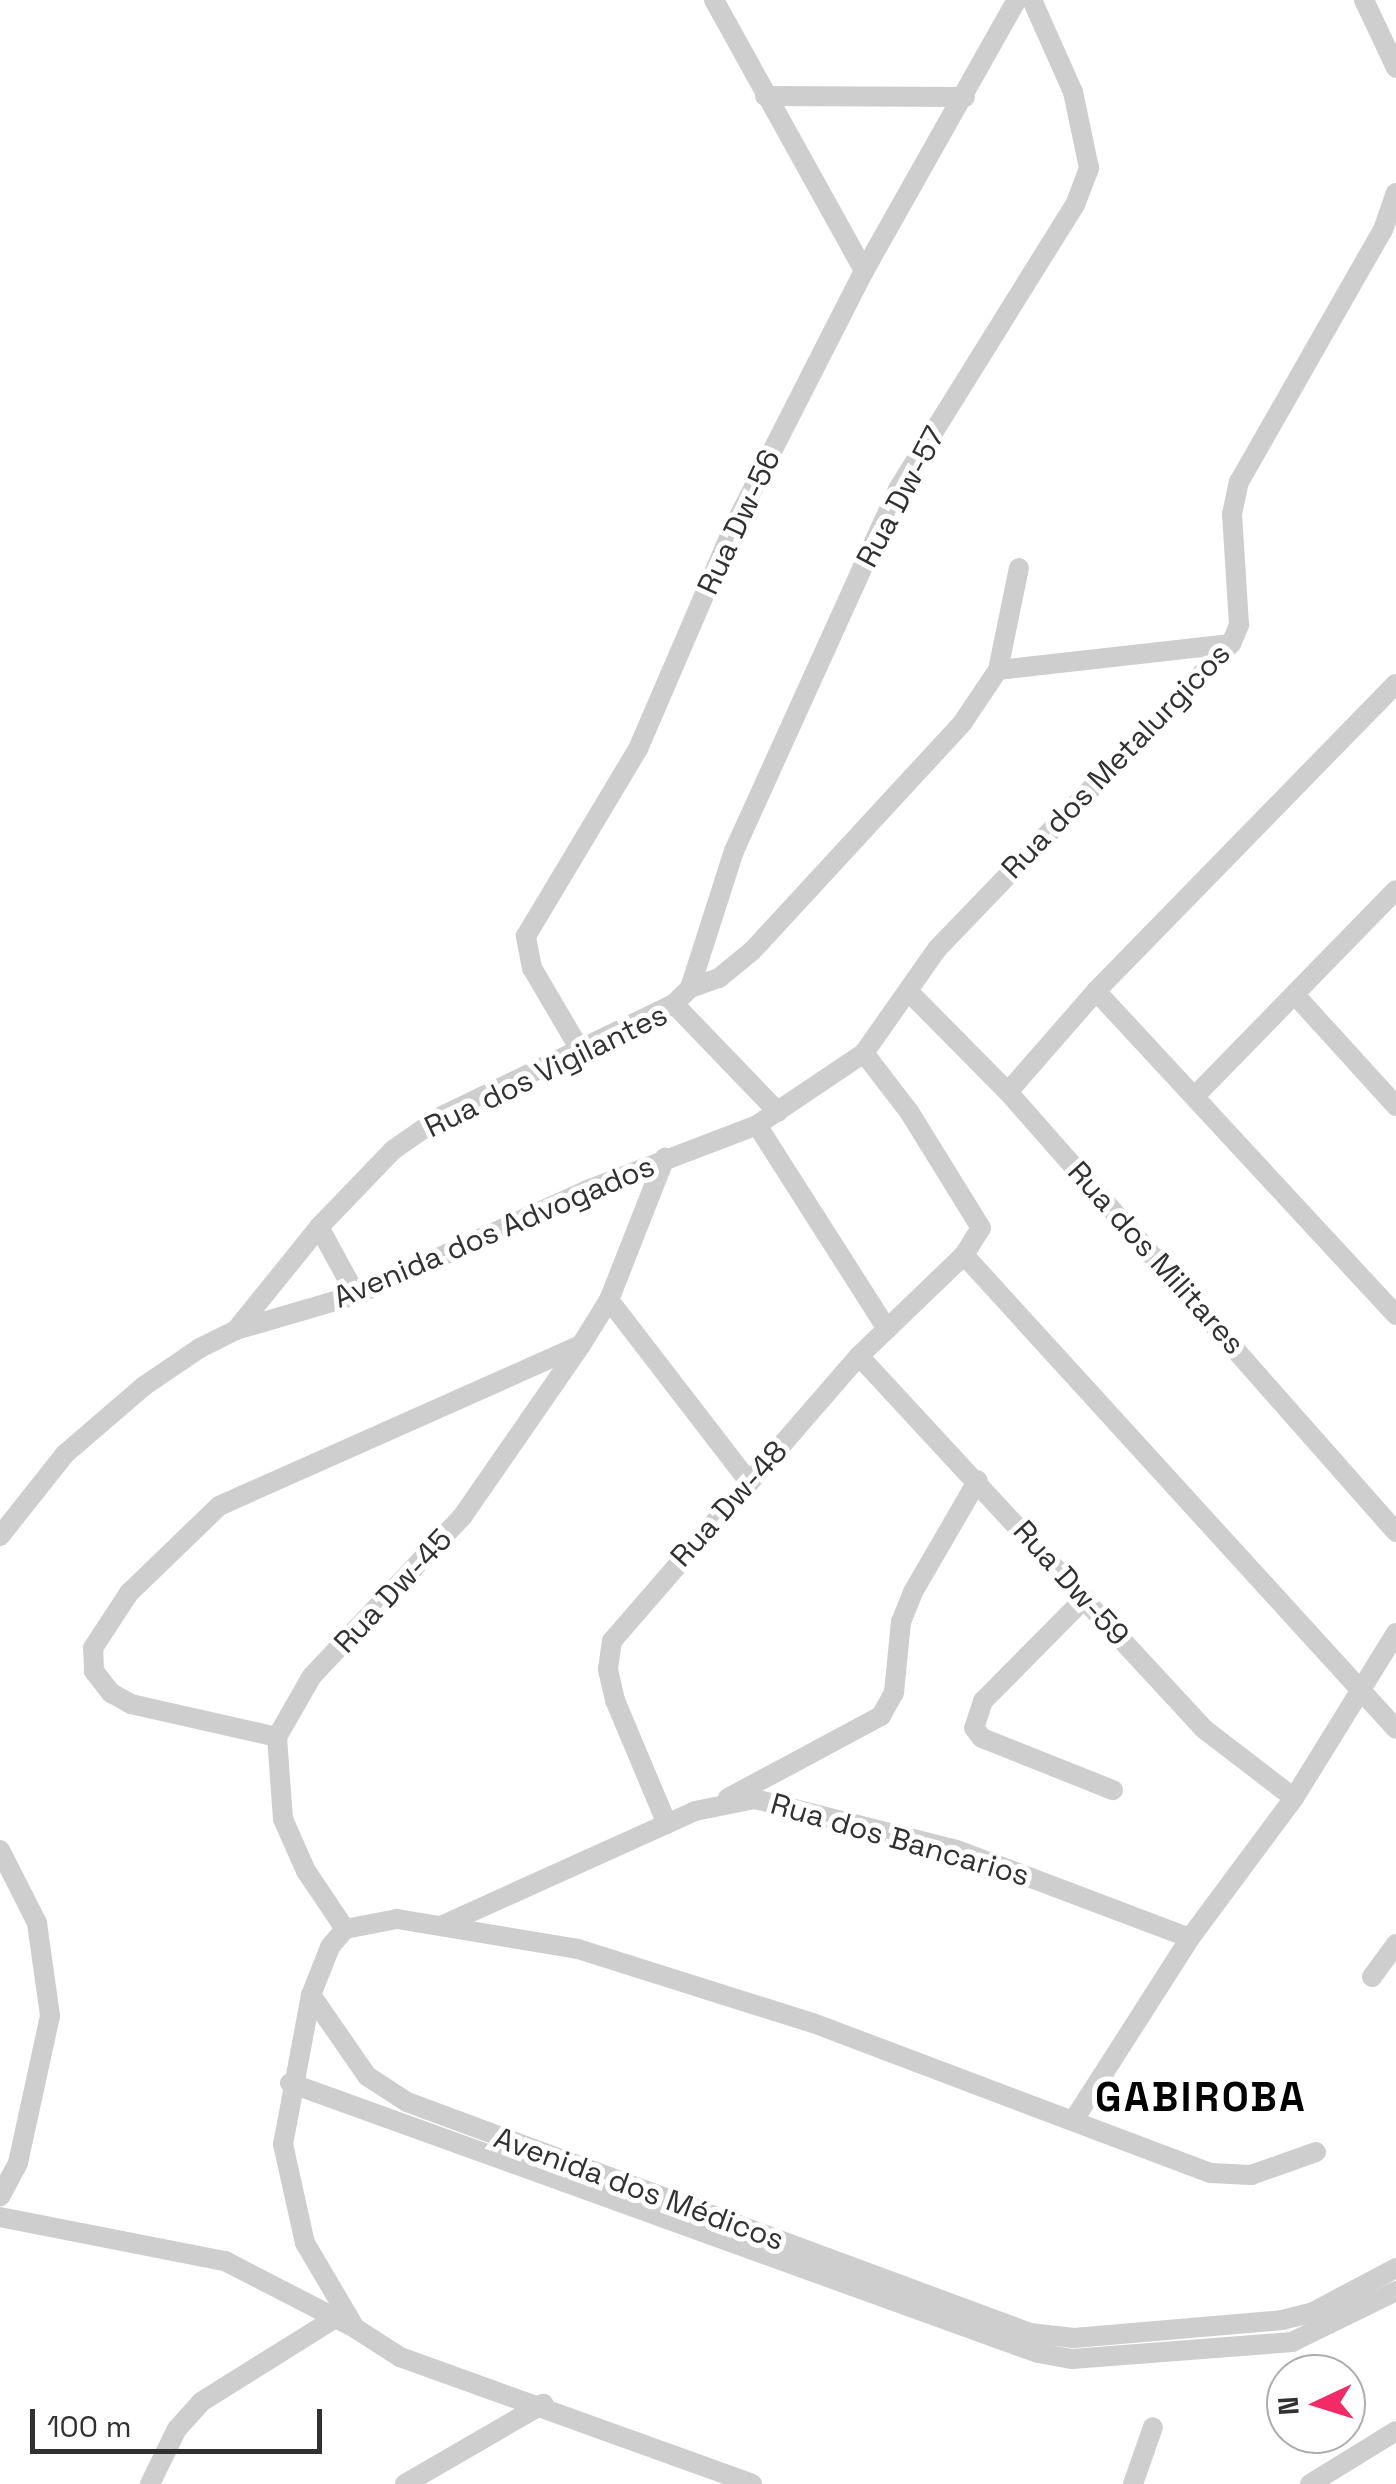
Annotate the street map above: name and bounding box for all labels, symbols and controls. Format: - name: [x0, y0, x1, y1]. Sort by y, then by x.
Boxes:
- street label: Rua Dw-57: [849, 421, 953, 573]
- street label: Rua Dw-56: [690, 444, 788, 600]
- street label: Rua dos Metalurgicos: [994, 636, 1238, 886]
- street label: Rua dos Vigilantes: [419, 997, 673, 1145]
- street label: Avenida dos Advogados: [328, 1148, 660, 1316]
- street label: Rua dos Militares: [1060, 1154, 1252, 1362]
- street label: Rua Dw-48: [663, 1434, 795, 1574]
- street label: Rua Dw-59: [1006, 1513, 1136, 1653]
- street label: Rua Dw-45: [327, 1522, 459, 1660]
- street label: Rua dos Bancarios: [767, 1786, 1033, 1894]
- district label: GABIROBA: [1095, 2074, 1307, 2122]
- street label: Avenida dos Médicos: [489, 2120, 789, 2258]
- north arrow: [1266, 2354, 1366, 2454]
- scale bar: [35, 2389, 328, 2451]
- text: N: [1269, 2395, 1307, 2417]
- text: 100 m: [47, 2407, 132, 2446]

